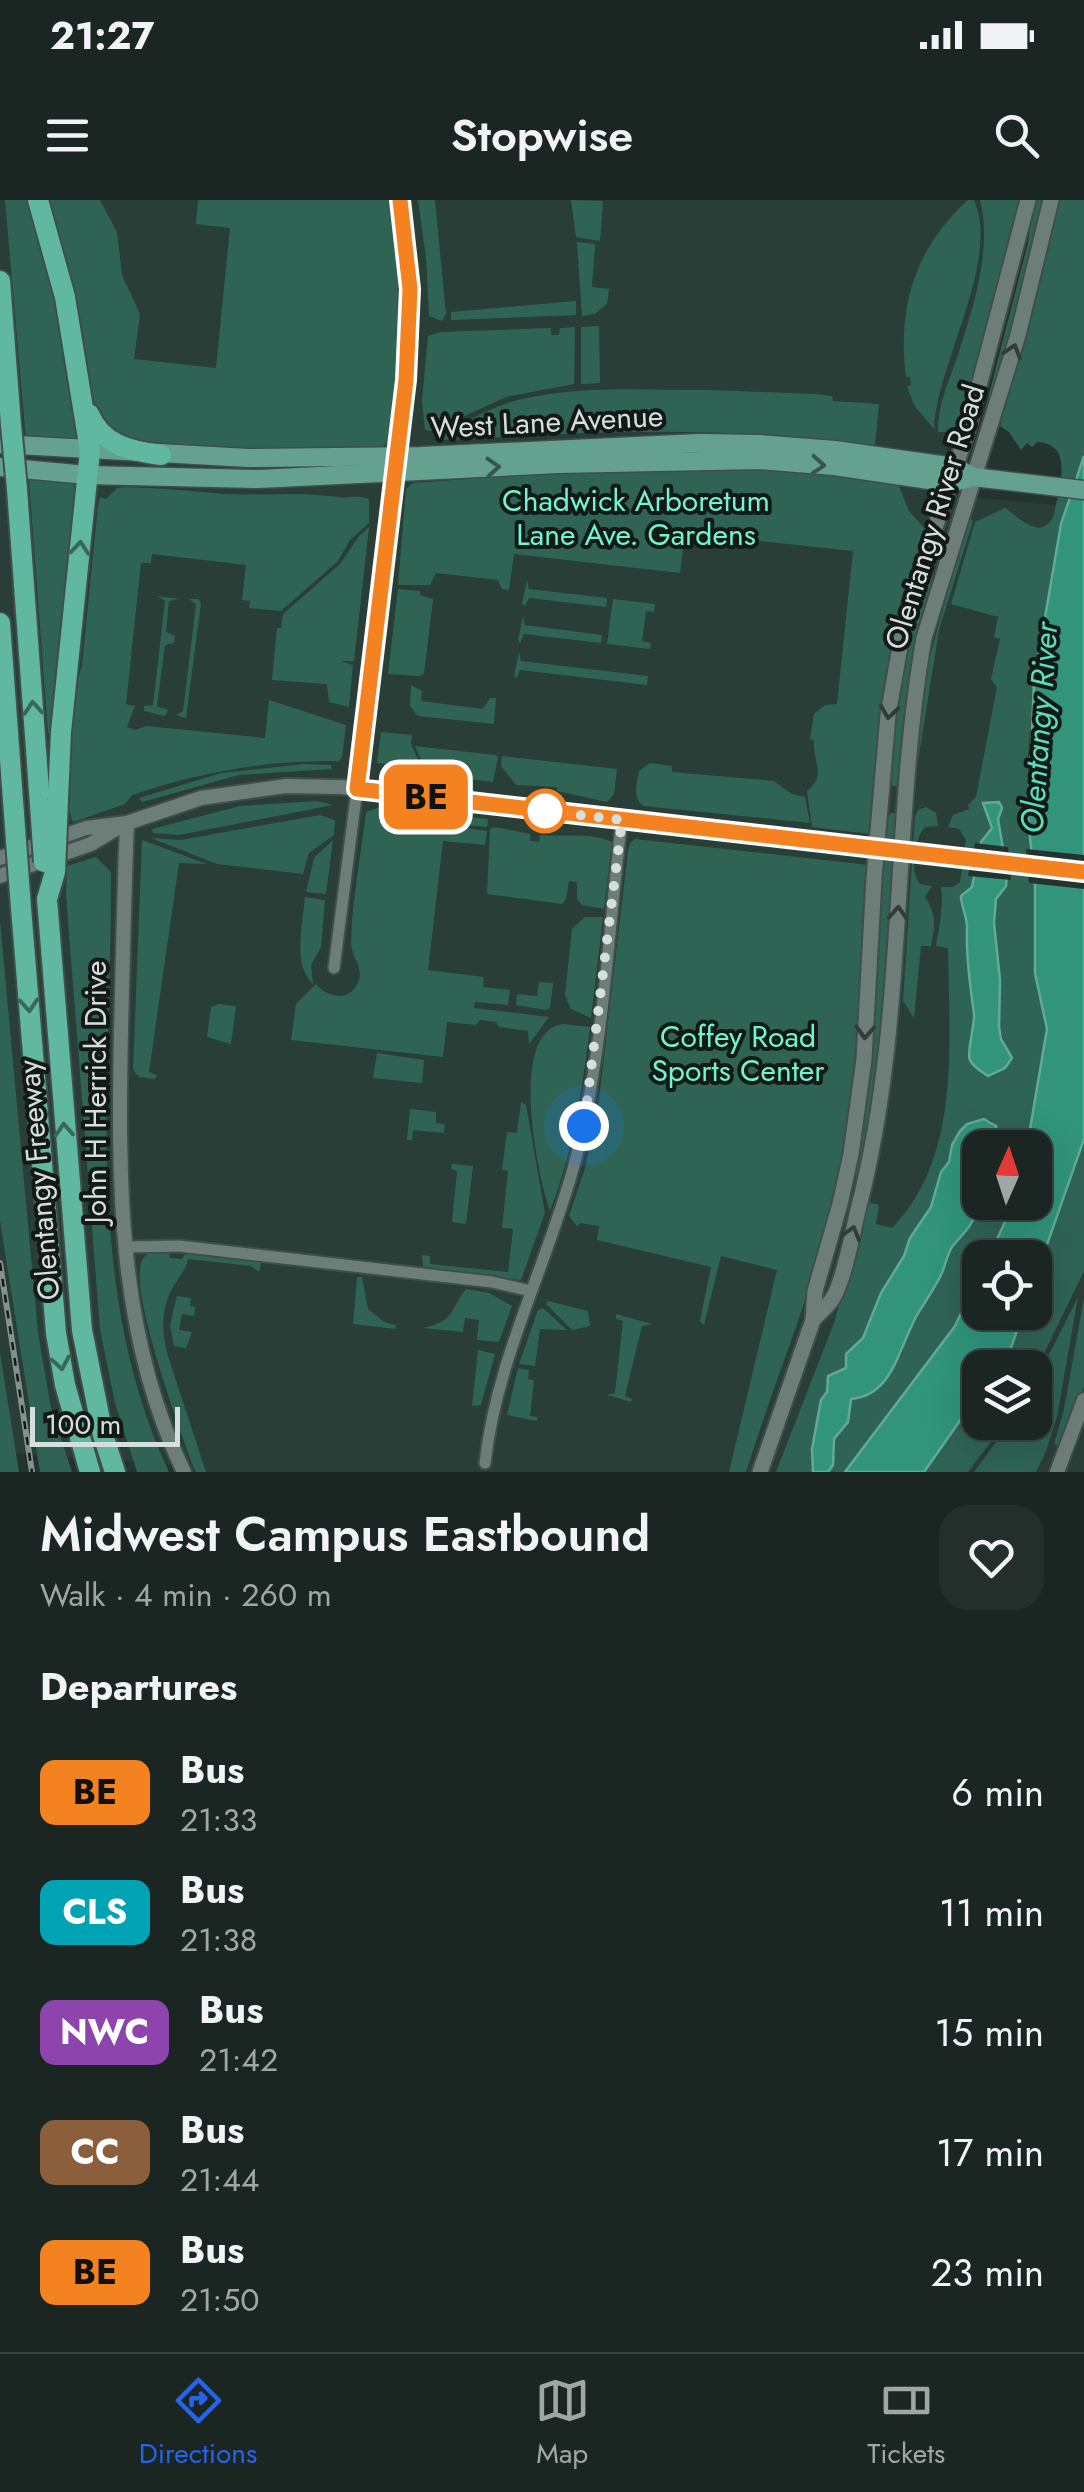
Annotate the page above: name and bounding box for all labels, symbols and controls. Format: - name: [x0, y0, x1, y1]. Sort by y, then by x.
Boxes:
- text: 21:27: [50, 8, 154, 63]
- text: Stopwise: [451, 103, 633, 168]
- icon: menu: [40, 108, 95, 163]
- icon: search: [989, 108, 1044, 163]
- one-way arrow: [1002, 344, 1022, 361]
- street label: Olentangy River Road: [874, 379, 995, 655]
- street label: West Lane Avenue: [430, 394, 664, 449]
- one-way arrow: [810, 454, 826, 475]
- one-way arrow: [486, 457, 502, 478]
- park label: Chadwick Arboretum Lane Ave. Gardens: [502, 479, 770, 556]
- one-way arrow: [69, 539, 90, 555]
- water label: Olentangy River: [1009, 618, 1069, 835]
- one-way arrow: [23, 699, 44, 715]
- one-way arrow: [879, 704, 900, 720]
- line badge: BE: [381, 764, 471, 830]
- text: BE: [404, 772, 448, 822]
- unlabelled marker: [524, 790, 566, 832]
- one-way arrow: [887, 904, 908, 920]
- street label: John H Herrick Drive: [74, 960, 117, 1228]
- one-way arrow: [17, 997, 39, 1013]
- park label: Coffey Road Sports Center: [651, 1015, 825, 1092]
- one-way arrow: [855, 1024, 876, 1040]
- street label: Olentangy Freeway: [7, 1057, 70, 1302]
- your location: [559, 1101, 609, 1151]
- one-way arrow: [54, 1122, 76, 1138]
- north arrow: [962, 1130, 1052, 1220]
- map controls: [962, 1130, 1052, 1440]
- one-way arrow: [840, 1226, 861, 1243]
- button: locate: [962, 1240, 1052, 1330]
- button: layers: [962, 1350, 1052, 1440]
- one-way arrow: [49, 1355, 70, 1372]
- scale bar: [30, 1402, 180, 1446]
- text: 100 m: [45, 1404, 121, 1445]
- text: Midwest Campus Eastbound: [40, 1500, 650, 1569]
- button: heart: [939, 1505, 1044, 1610]
- text: Walk · 4 min · 260 m: [40, 1572, 332, 1618]
- text: Departures: [40, 1659, 237, 1714]
- text: Bus: [180, 1742, 244, 1797]
- text: 6 min: [951, 1765, 1044, 1820]
- text: BE: [73, 1767, 117, 1817]
- text: 21:33: [180, 1797, 257, 1843]
- text: Bus: [180, 1862, 244, 1917]
- text: 11 min: [939, 1885, 1044, 1940]
- text: CLS: [63, 1887, 127, 1937]
- text: 21:38: [180, 1917, 257, 1963]
- text: Bus: [199, 1982, 264, 2037]
- text: 15 min: [935, 2005, 1044, 2060]
- text: NWC: [60, 2007, 149, 2057]
- text: 21:42: [199, 2037, 278, 2083]
- text: Bus: [180, 2102, 244, 2157]
- text: 17 min: [936, 2125, 1044, 2180]
- text: CC: [70, 2127, 120, 2177]
- text: 21:44: [180, 2157, 260, 2203]
- text: Bus: [180, 2222, 244, 2277]
- text: 23 min: [931, 2245, 1044, 2300]
- text: BE: [73, 2247, 117, 2297]
- text: 21:50: [180, 2277, 259, 2323]
- tab: Directions: [139, 2373, 257, 2474]
- tab: Map: [535, 2373, 590, 2474]
- tab: Tickets: [867, 2373, 945, 2474]

